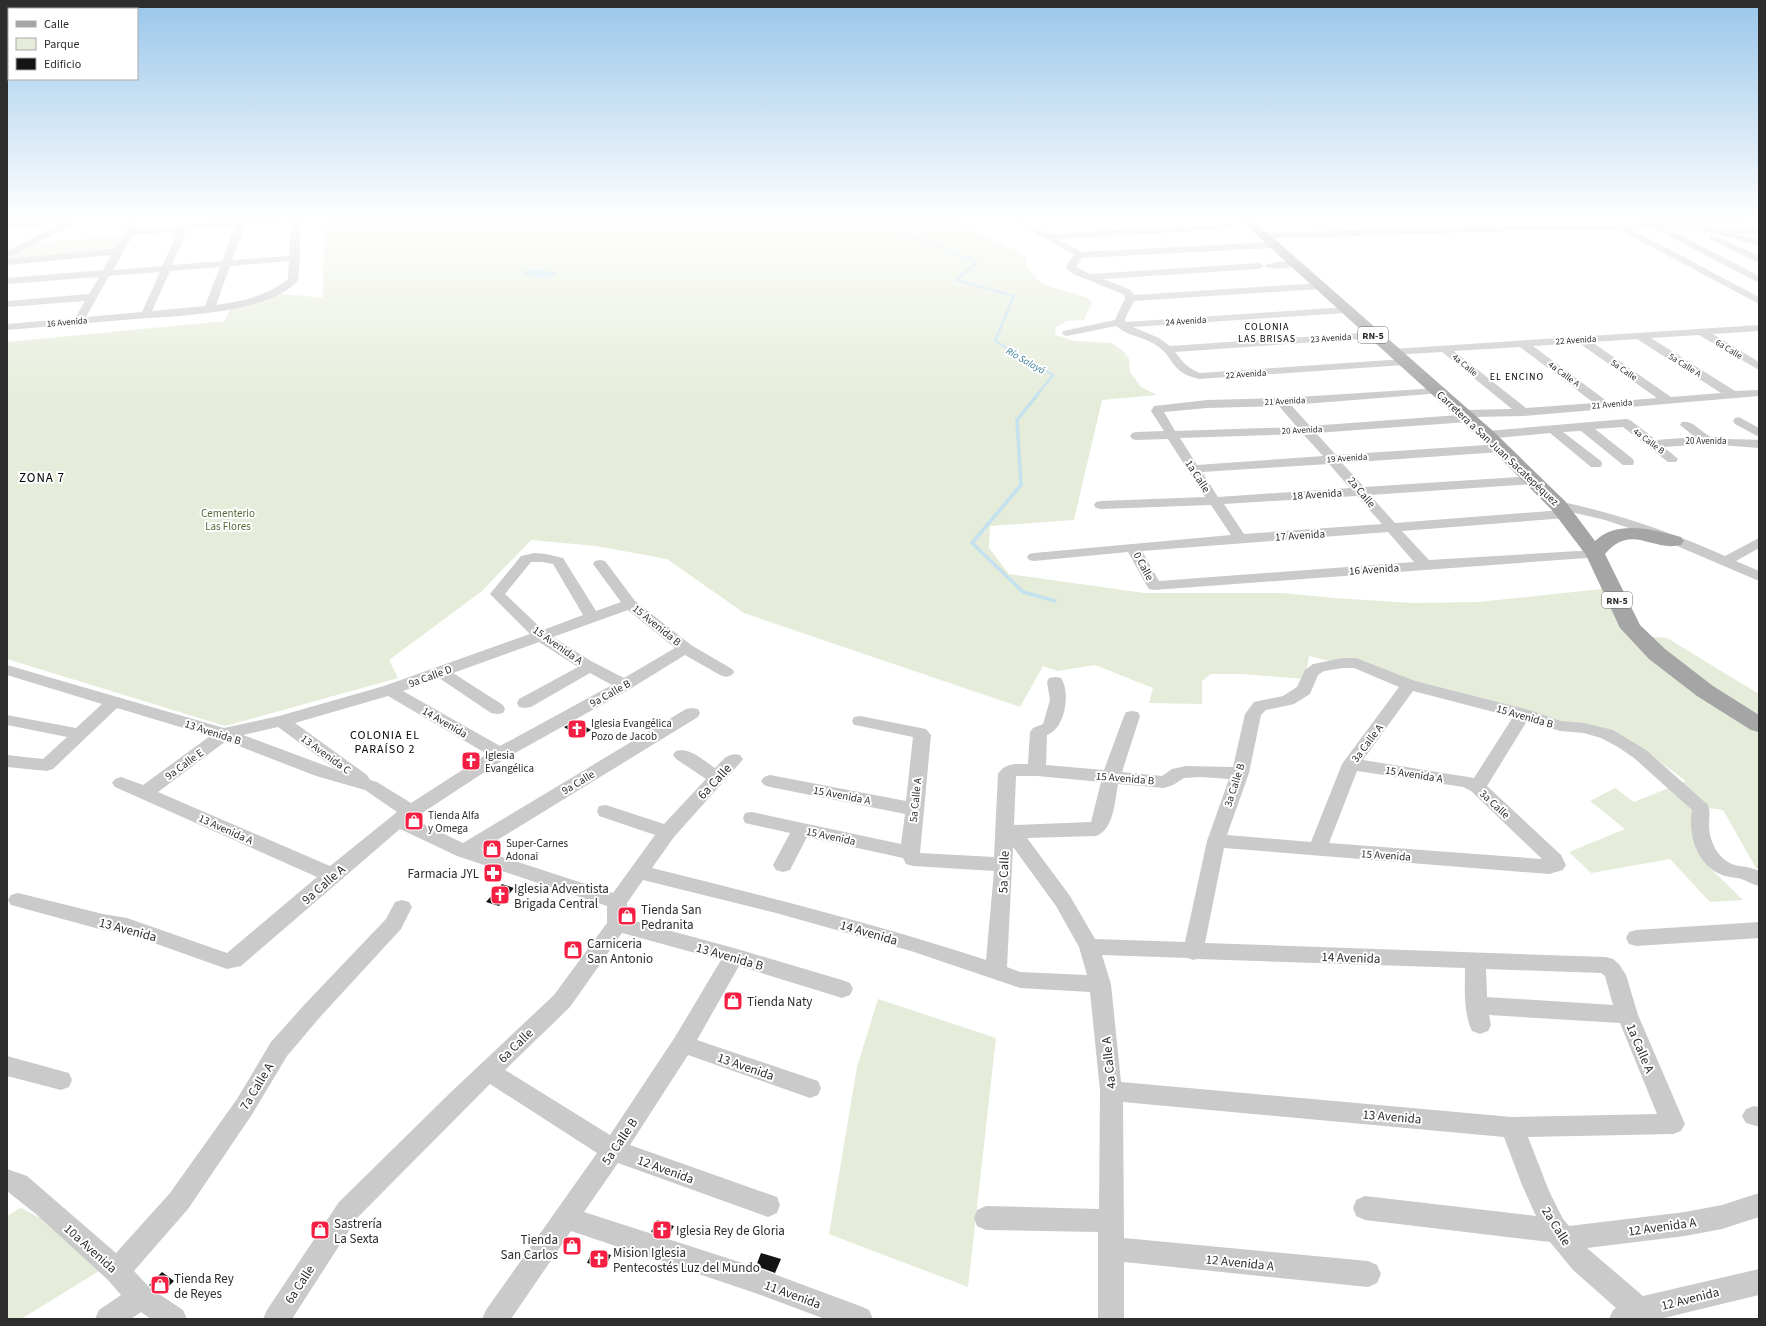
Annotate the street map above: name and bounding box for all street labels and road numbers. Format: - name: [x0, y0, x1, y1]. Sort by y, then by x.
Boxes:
- street label: 16 Avenida: [46, 314, 88, 331]
- street label: 24 Avenida: [1165, 314, 1207, 329]
- road number: RN-5: [1358, 327, 1388, 343]
- street label: 23 Avenida: [1310, 331, 1352, 346]
- street label: 22 Avenida: [1555, 333, 1597, 348]
- street label: 6a Calle: [1713, 336, 1745, 363]
- street label: 5a Calle A: [1666, 350, 1704, 381]
- street label: 4a Calle: [1449, 351, 1481, 380]
- street label: 5a Calle: [1608, 357, 1640, 385]
- street label: 4a Calle A: [1545, 358, 1582, 390]
- street label: 22 Avenida: [1225, 367, 1267, 382]
- street label: Carretera a San Juan Sacatepéquez: [1433, 388, 1562, 509]
- street label: 21 Avenida: [1264, 394, 1306, 409]
- street label: 21 Avenida: [1591, 396, 1633, 413]
- street label: 20 Avenida: [1281, 423, 1323, 438]
- street label: 4a Calle B: [1630, 425, 1667, 458]
- street label: 20 Avenida: [1686, 435, 1726, 448]
- street label: 19 Avenida: [1326, 451, 1368, 466]
- street label: 1a Calle: [1181, 457, 1214, 496]
- street label: 2a Calle: [1344, 474, 1379, 511]
- street label: 18 Avenida: [1292, 485, 1342, 504]
- street label: 17 Avenida: [1275, 526, 1325, 545]
- street label: 0 Calle: [1130, 549, 1158, 584]
- street label: 16 Avenida: [1349, 560, 1399, 579]
- road number: RN-5: [1602, 592, 1632, 608]
- street label: 15 Avenida B: [629, 601, 685, 650]
- street label: 15 Avenida A: [530, 623, 586, 668]
- street label: 9a Calle D: [406, 662, 454, 691]
- street label: 9a Calle B: [587, 676, 634, 711]
- street label: 15 Avenida B: [1495, 701, 1556, 732]
- street label: 14 Avenida: [419, 703, 470, 741]
- street label: 13 Avenida B: [183, 716, 244, 749]
- street label: 3a Calle A: [1348, 721, 1387, 765]
- street label: 13 Avenida C: [298, 731, 354, 778]
- street label: 9a Calle E: [162, 745, 207, 783]
- street label: 6a Calle: [694, 760, 736, 803]
- street label: 3a Calle B: [1220, 761, 1249, 809]
- street label: 15 Avenida A: [1384, 763, 1444, 786]
- street label: 9a Calle: [559, 766, 598, 798]
- street label: 15 Avenida B: [1095, 768, 1155, 789]
- street label: 5a Calle A: [906, 777, 925, 823]
- street label: 15 Avenida A: [812, 783, 872, 808]
- street label: 3a Calle: [1476, 787, 1513, 823]
- street label: 13 Avenida A: [196, 811, 255, 848]
- street label: 15 Avenida: [805, 824, 857, 849]
- street label: 15 Avenida: [1361, 846, 1411, 865]
- street label: 5a Calle: [994, 850, 1014, 894]
- street label: 9a Calle A: [298, 860, 350, 909]
- street label: 13 Avenida: [97, 914, 159, 946]
- street label: 14 Avenida: [838, 916, 900, 950]
- street label: 13 Avenida B: [694, 939, 766, 975]
- street label: 14 Avenida: [1321, 948, 1381, 968]
- street label: 1a Calle A: [1622, 1021, 1659, 1077]
- street label: 6a Calle: [494, 1024, 537, 1067]
- street label: 4a Calle A: [1097, 1035, 1121, 1090]
- street label: 13 Avenida: [715, 1049, 777, 1085]
- street label: 7a Calle A: [236, 1059, 279, 1114]
- street label: 13 Avenida: [1362, 1105, 1422, 1129]
- street label: 5a Calle B: [598, 1114, 642, 1169]
- street label: 12 Avenida: [635, 1151, 696, 1188]
- street label: 2a Calle: [1537, 1204, 1575, 1249]
- street label: 12 Avenida A: [1627, 1213, 1698, 1241]
- street label: 10a Avenida: [60, 1220, 121, 1277]
- street label: 12 Avenida A: [1205, 1250, 1276, 1276]
- street label: 6a Calle: [281, 1262, 319, 1307]
- street label: 11 Avenida: [762, 1276, 823, 1313]
- street label: 12 Avenida: [1659, 1283, 1721, 1315]

